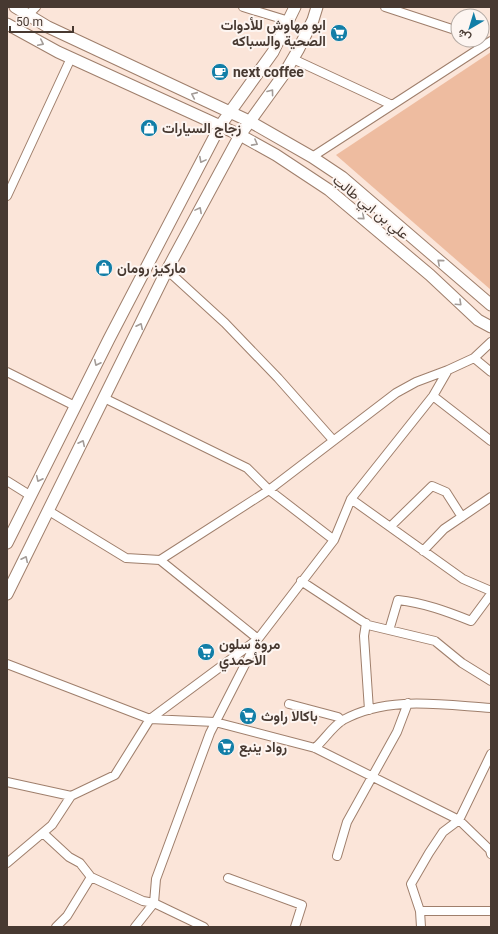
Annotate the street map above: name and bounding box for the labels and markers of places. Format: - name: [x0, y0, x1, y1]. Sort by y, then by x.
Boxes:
- place label: ابو مهاوش للأدوات الصحية والسباكه: [221, 17, 326, 50]
- supermarket icon: ابو مهاوش للأدوات الصحية والسباكه: [329, 23, 349, 43]
- cafe icon: next coffee: [210, 62, 230, 82]
- place label: next coffee: [233, 64, 304, 80]
- shop icon: زجاج السيارات: [139, 118, 159, 138]
- place label: زجاج السيارات: [162, 120, 241, 138]
- shop icon: ماركيز رومان: [94, 258, 114, 278]
- place label: ماركيز رومان: [117, 260, 186, 277]
- place label: مروة سلون الأحمدي: [219, 636, 281, 672]
- supermarket icon: مروة سلون الأحمدي: [196, 642, 216, 662]
- supermarket icon: باكالا راوث: [238, 706, 258, 726]
- place label: باكالا راوث: [261, 708, 318, 725]
- supermarket icon: رواد ينبع: [216, 737, 236, 757]
- place label: رواد ينبع: [239, 739, 287, 757]

